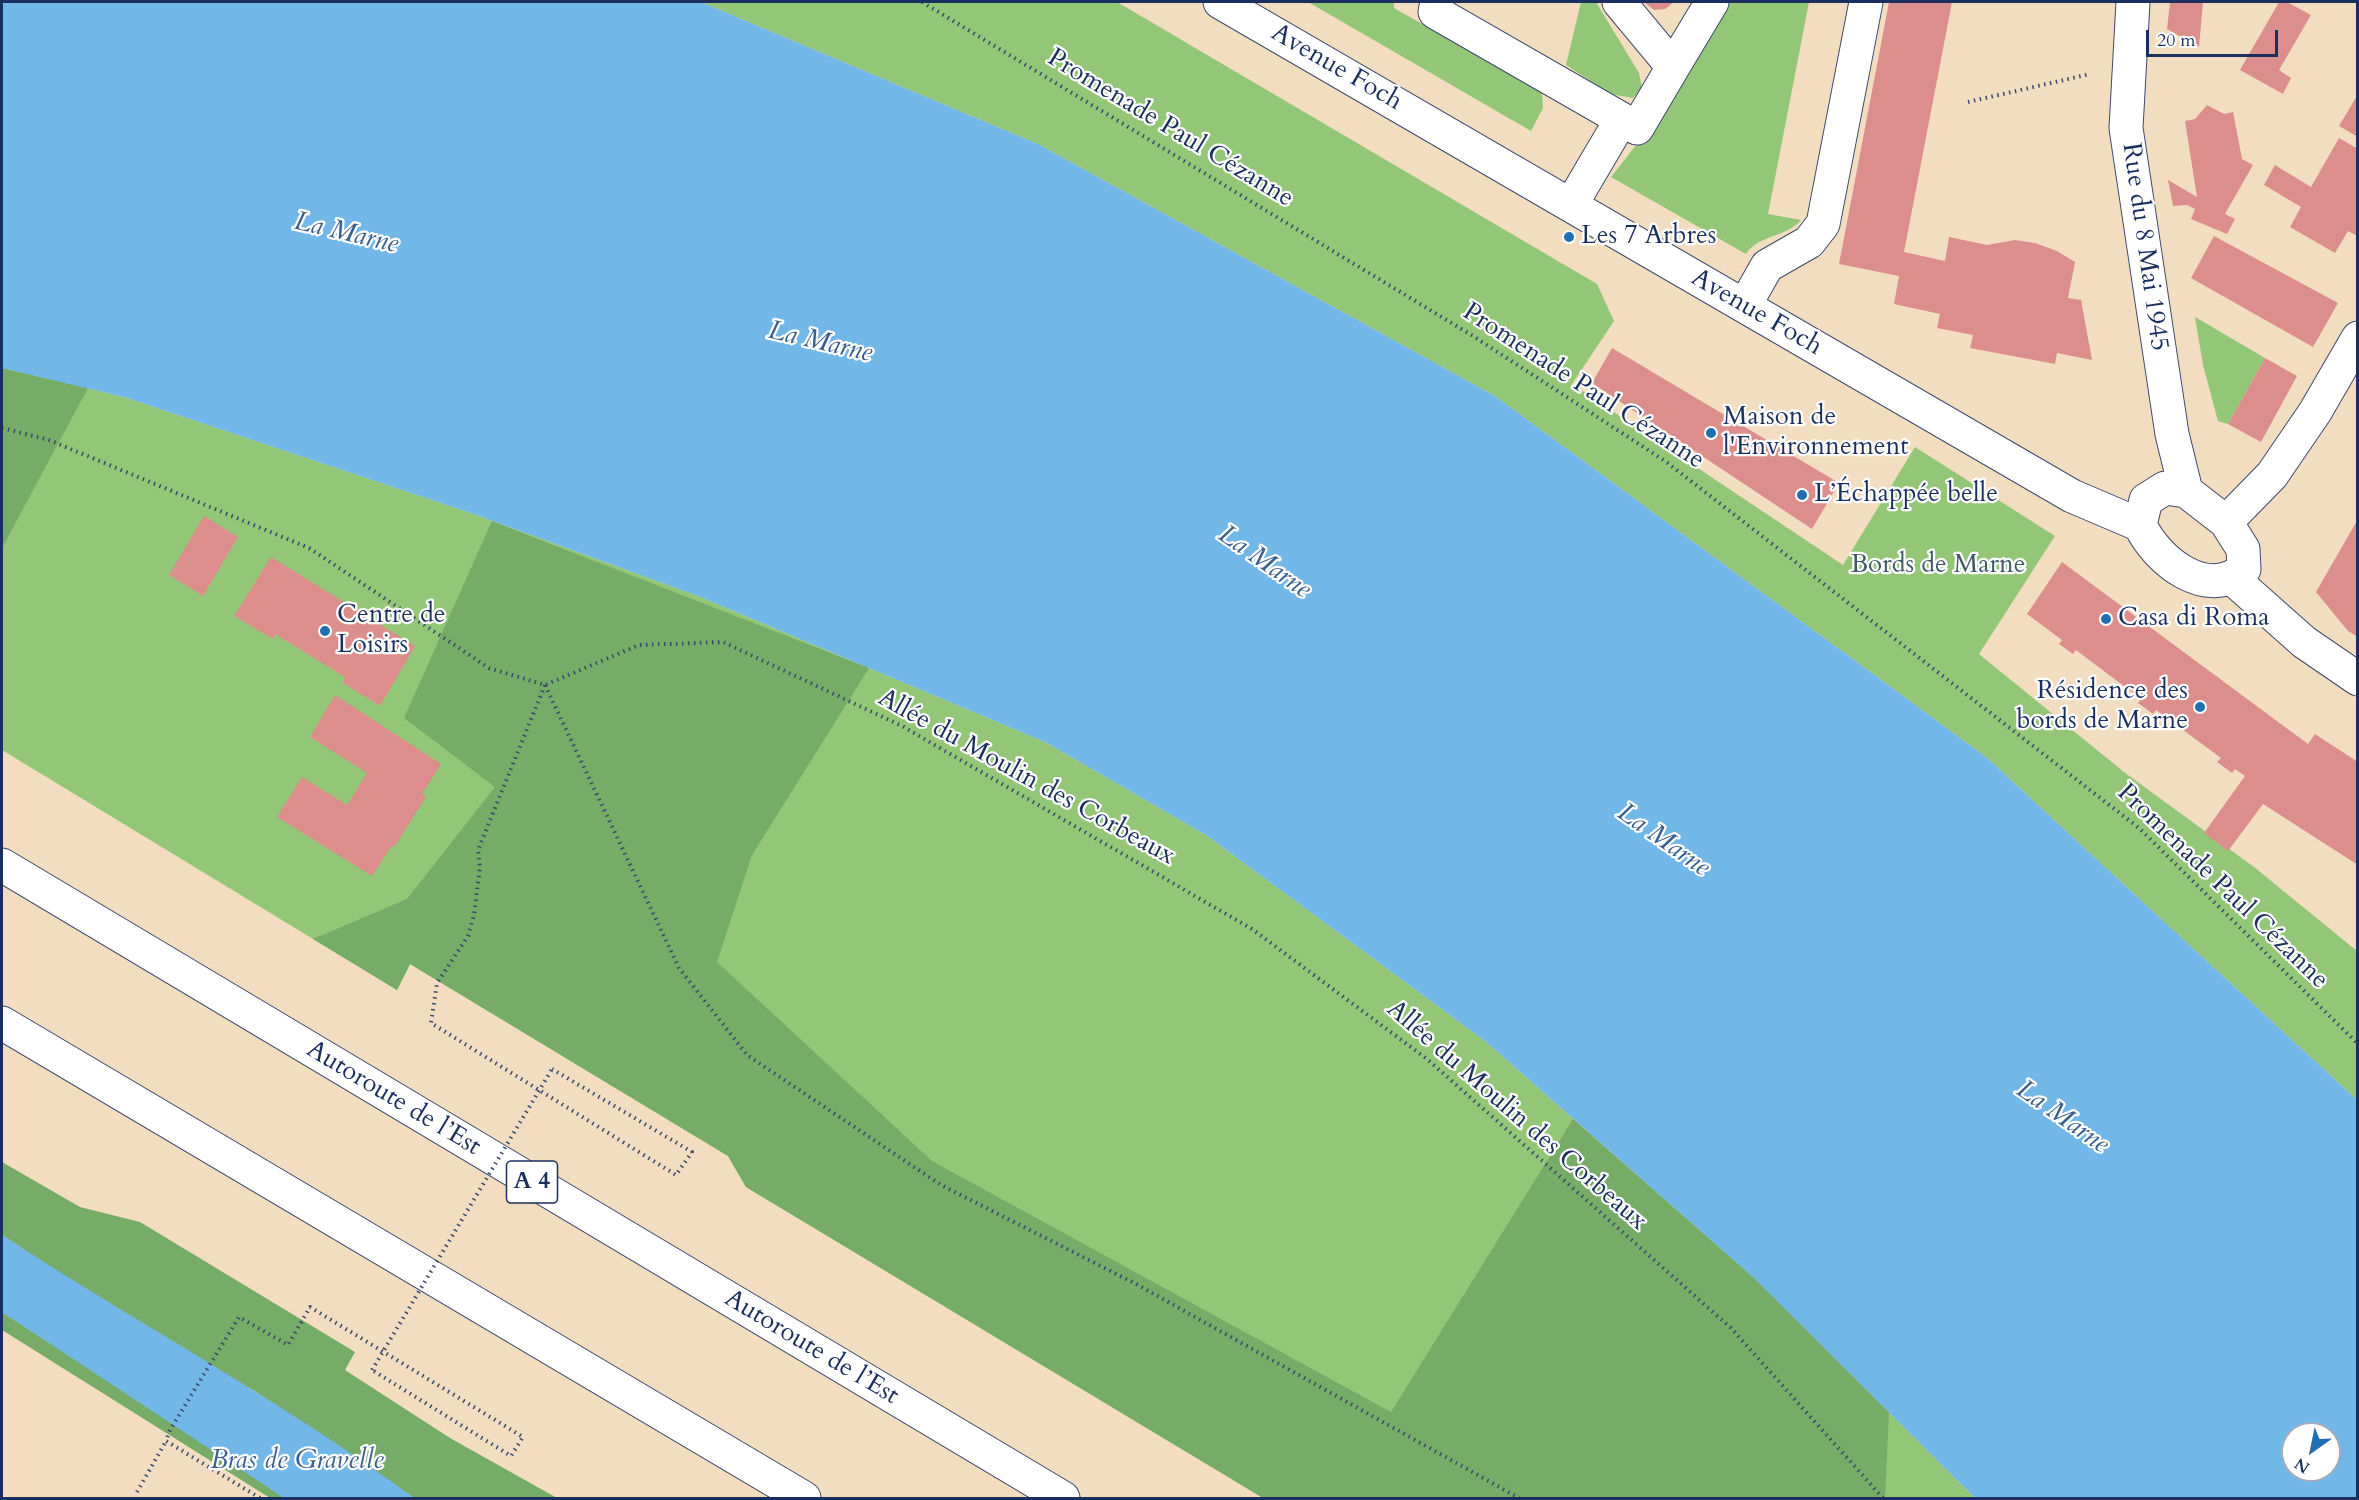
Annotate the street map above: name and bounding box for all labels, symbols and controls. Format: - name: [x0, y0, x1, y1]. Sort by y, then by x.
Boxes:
- street label: Avenue Foch: [1265, 18, 1407, 118]
- scale bar: [2149, 18, 2281, 56]
- text: 20 m: [2157, 28, 2196, 53]
- street label: Promenade Paul Cézanne: [1041, 43, 1299, 215]
- street label: Rue du 8 Mai 1945: [2114, 141, 2174, 353]
- water label: La Marne: [291, 206, 401, 262]
- place label: Les 7 Arbres: [1581, 221, 1716, 253]
- marker: Les 7 Arbres: [1562, 230, 1576, 244]
- street label: Avenue Foch: [1685, 263, 1827, 363]
- street label: Promenade Paul Cézanne: [1456, 297, 1710, 477]
- water label: La Marne: [765, 315, 875, 371]
- place label: Maison de l'Environnement: [1723, 402, 1908, 464]
- marker: Maison de l'Environnement: [1704, 426, 1718, 440]
- place label: L’Échappée belle: [1814, 479, 1998, 511]
- marker: L’Échappée belle: [1795, 488, 1809, 502]
- water label: La Marne: [1211, 519, 1317, 607]
- park label: Bords de Marne: [1850, 550, 2026, 582]
- place label: Centre de Loisirs: [337, 600, 446, 662]
- place label: Casa di Roma: [2118, 603, 2269, 635]
- marker: Casa di Roma: [2099, 612, 2113, 626]
- marker: Centre de Loisirs: [318, 624, 332, 638]
- place label: Résidence des bords de Marne: [2017, 676, 2188, 738]
- street label: Allée du Moulin des Corbeaux: [872, 683, 1180, 873]
- marker: Résidence des bords de Marne: [2193, 700, 2207, 714]
- street label: Promenade Paul Cézanne: [2110, 778, 2334, 996]
- water label: La Marne: [1610, 797, 1716, 885]
- street label: Allée du Moulin des Corbeaux: [1379, 994, 1653, 1238]
- street label: Autoroute de l’Est: [300, 1035, 486, 1163]
- water label: La Marne: [2009, 1074, 2115, 1162]
- road number: A 4: [506, 1161, 558, 1203]
- street label: Autoroute de l’Est: [718, 1284, 904, 1412]
- north arrow: [2281, 1422, 2341, 1482]
- water label: Bras de Gravelle: [210, 1446, 384, 1478]
- text: N: [2290, 1452, 2314, 1478]

